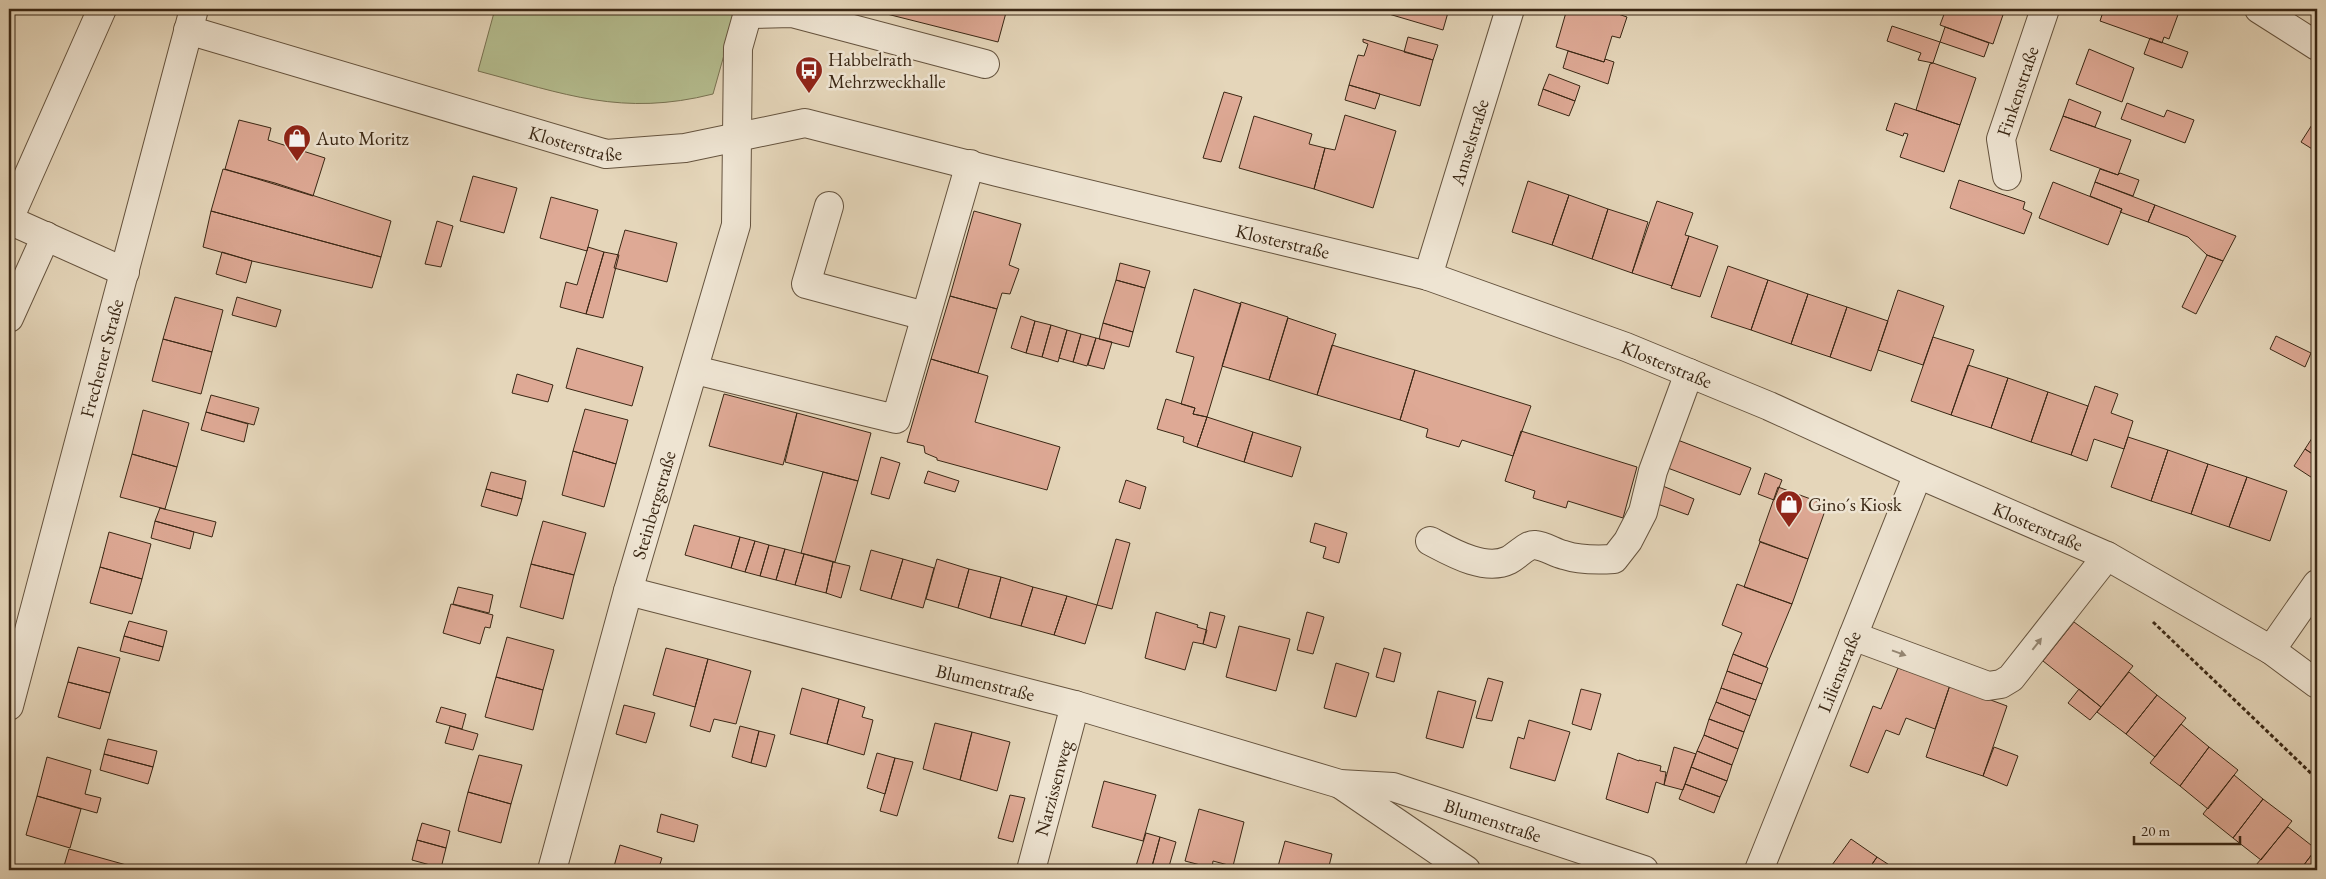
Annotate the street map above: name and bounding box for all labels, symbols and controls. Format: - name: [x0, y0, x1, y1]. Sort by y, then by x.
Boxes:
- street label: Finkenstraße: [1990, 43, 2044, 140]
- place label: Habbelrath Mehrzweckhalle: [828, 47, 946, 94]
- bus stop icon: Habbelrath Mehrzweckhalle: [794, 55, 824, 94]
- street label: Amselstraße: [1444, 96, 1494, 189]
- street label: Klosterstraße: [526, 119, 623, 167]
- shop icon: Auto Moritz: [282, 123, 312, 162]
- place label: Auto Moritz: [315, 126, 409, 151]
- street label: Klosterstraße: [1233, 218, 1332, 264]
- street label: Frechener Straße: [74, 296, 129, 420]
- street label: Klosterstraße: [1618, 334, 1716, 394]
- street label: Steinbergstraße: [626, 448, 681, 562]
- shop icon: Gino´s Kiosk: [1774, 489, 1804, 528]
- place label: Gino´s Kiosk: [1808, 492, 1903, 517]
- street label: Klosterstraße: [1989, 496, 2087, 557]
- street label: Lilienstraße: [1811, 627, 1866, 716]
- one-way arrow: [2032, 638, 2043, 651]
- one-way arrow: [1892, 649, 1907, 657]
- street label: Blumenstraße: [934, 658, 1038, 707]
- street label: Narzissenweg: [1028, 736, 1078, 839]
- street label: Blumenstraße: [1441, 792, 1545, 848]
- scale bar: [2134, 814, 2240, 846]
- text: 20 m: [2141, 821, 2170, 840]

